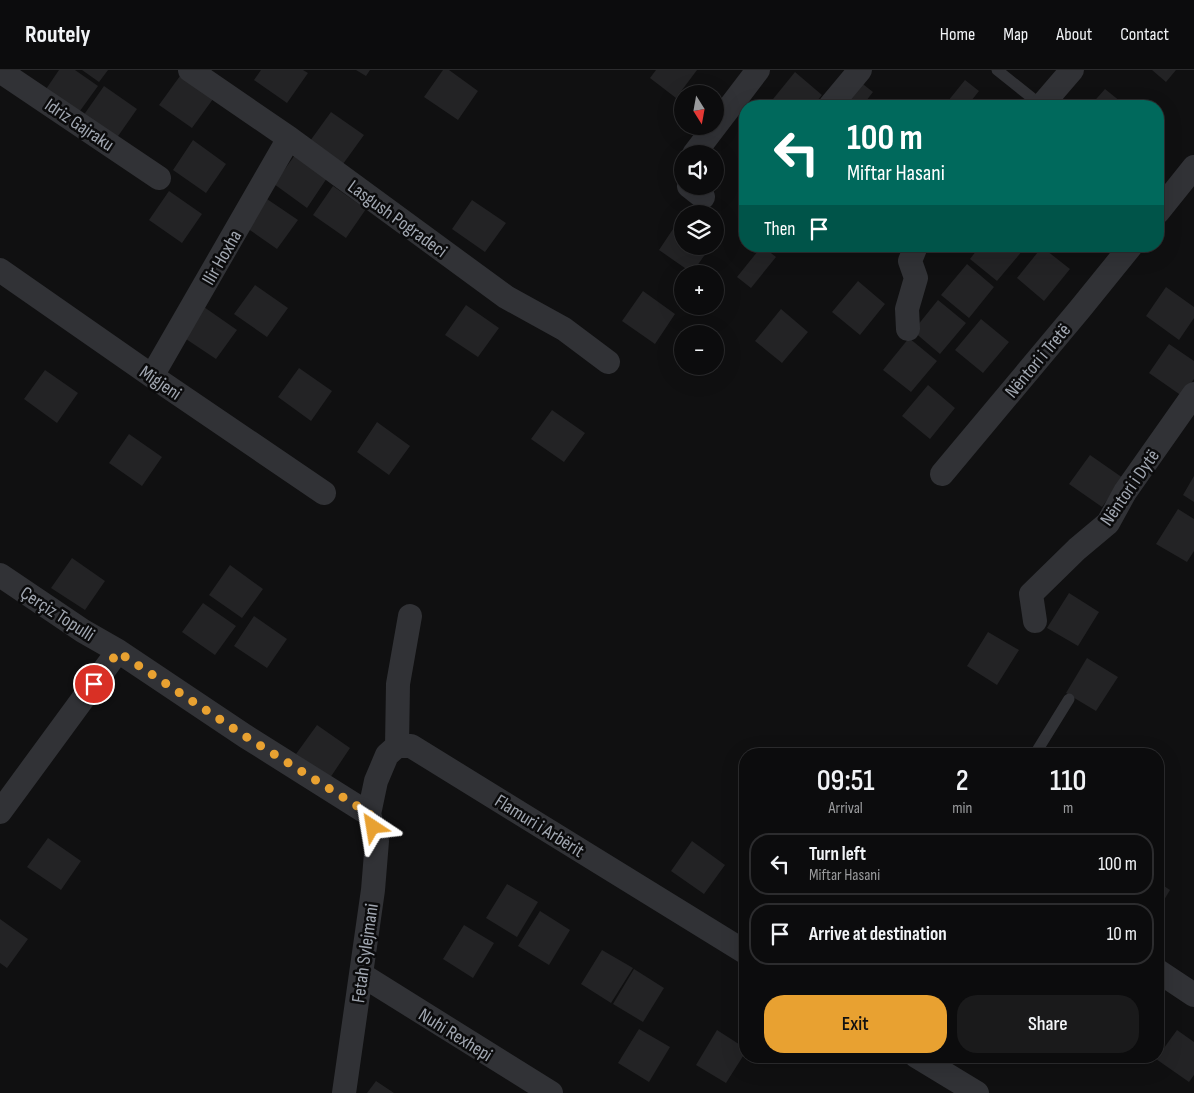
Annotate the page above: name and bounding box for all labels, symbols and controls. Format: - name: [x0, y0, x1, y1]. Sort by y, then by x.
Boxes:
- text: Routely: [25, 20, 90, 49]
- text: Home: [940, 24, 975, 45]
- text: Map: [1003, 24, 1028, 45]
- text: About: [1056, 24, 1092, 45]
- text: Contact: [1120, 24, 1169, 45]
- north arrow: [674, 85, 724, 135]
- map controls: [674, 85, 724, 375]
- street label: Idriz Gajraku: [40, 94, 118, 157]
- text: 100 m: [847, 117, 923, 160]
- icon: left: [764, 120, 829, 185]
- button: sound: [674, 145, 724, 195]
- text: Miftar Hasani: [847, 160, 945, 187]
- street label: Lasgush Pogradeci: [343, 175, 451, 263]
- button: layers: [674, 205, 724, 255]
- icon: arrive: [805, 215, 833, 243]
- text: Then: [764, 218, 795, 241]
- street label: Ilir Hoxha: [197, 226, 247, 289]
- button: +: [674, 265, 724, 315]
- street label: Nëntori i Tretë: [1000, 319, 1076, 403]
- button: −: [674, 325, 724, 375]
- street label: Migjeni: [135, 361, 185, 406]
- street label: Nëntori i Dytë: [1096, 445, 1165, 530]
- street label: Çerçiz Topulli: [16, 582, 99, 647]
- pin: [73, 663, 115, 705]
- icon: arrive: [80, 670, 108, 698]
- text: 09:51: [817, 763, 875, 799]
- text: 2: [956, 763, 969, 799]
- text: 110: [1050, 763, 1086, 799]
- street label: Flamuri i Arbërit: [490, 790, 588, 863]
- text: Arrival: [828, 799, 863, 818]
- text: min: [952, 799, 972, 818]
- text: m: [1063, 799, 1073, 818]
- position arrow: [346, 800, 398, 852]
- text: Turn left: [809, 843, 866, 866]
- icon: left: [766, 850, 794, 878]
- text: 100 m: [1098, 853, 1137, 876]
- text: Miftar Hasani: [809, 866, 880, 885]
- street label: Fetah Sylejmani: [347, 902, 384, 1004]
- icon: arrive: [766, 920, 794, 948]
- text: Arrive at destination: [809, 923, 947, 946]
- text: 10 m: [1107, 923, 1137, 946]
- button: Exit: [764, 995, 947, 1053]
- button: Share: [957, 995, 1139, 1053]
- street label: Nuhi Rexhepi: [414, 1004, 496, 1067]

